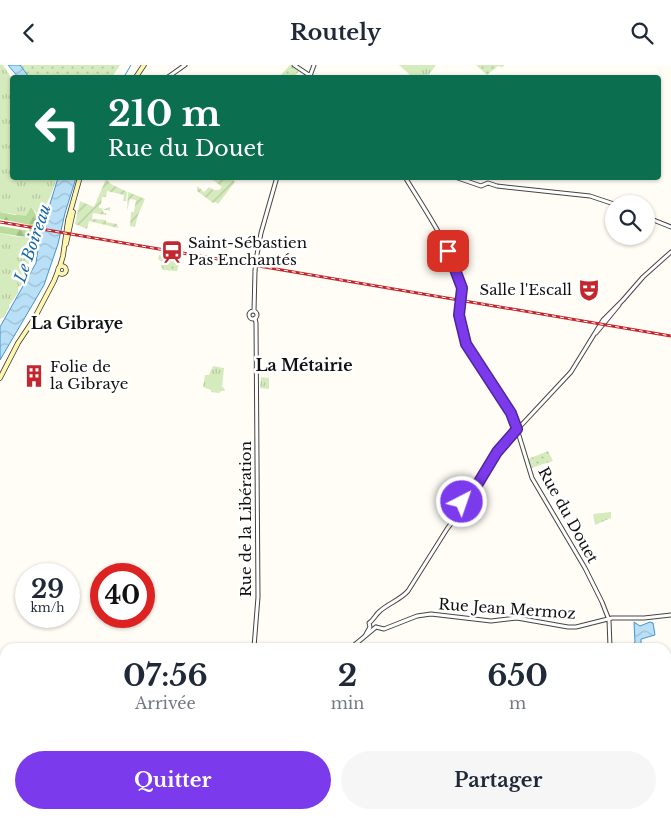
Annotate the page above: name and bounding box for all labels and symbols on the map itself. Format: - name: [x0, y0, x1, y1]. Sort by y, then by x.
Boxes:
- water label: Le Boireau: [9, 201, 55, 286]
- pin: [427, 230, 469, 272]
- place label: Saint-Sébastien Pas Enchantés: [188, 233, 307, 269]
- station icon: Saint-Sébastien Pas Enchantés: [159, 239, 185, 265]
- theatre icon: Salle l'Escall: [576, 277, 602, 303]
- place label: Salle l'Escall: [479, 280, 572, 299]
- district label: La Gibraye: [31, 313, 123, 333]
- district label: La Métairie: [255, 355, 353, 375]
- place label: Folie de la Gibraye: [50, 357, 128, 393]
- building icon: Folie de la Gibraye: [21, 363, 47, 389]
- street label: Rue de la Libération: [236, 441, 255, 597]
- street label: Rue du Douet: [534, 464, 603, 566]
- position arrow: [435, 475, 487, 527]
- speed limit sign: 40: [90, 563, 155, 628]
- street label: Rue Jean Mermoz: [438, 594, 576, 623]

